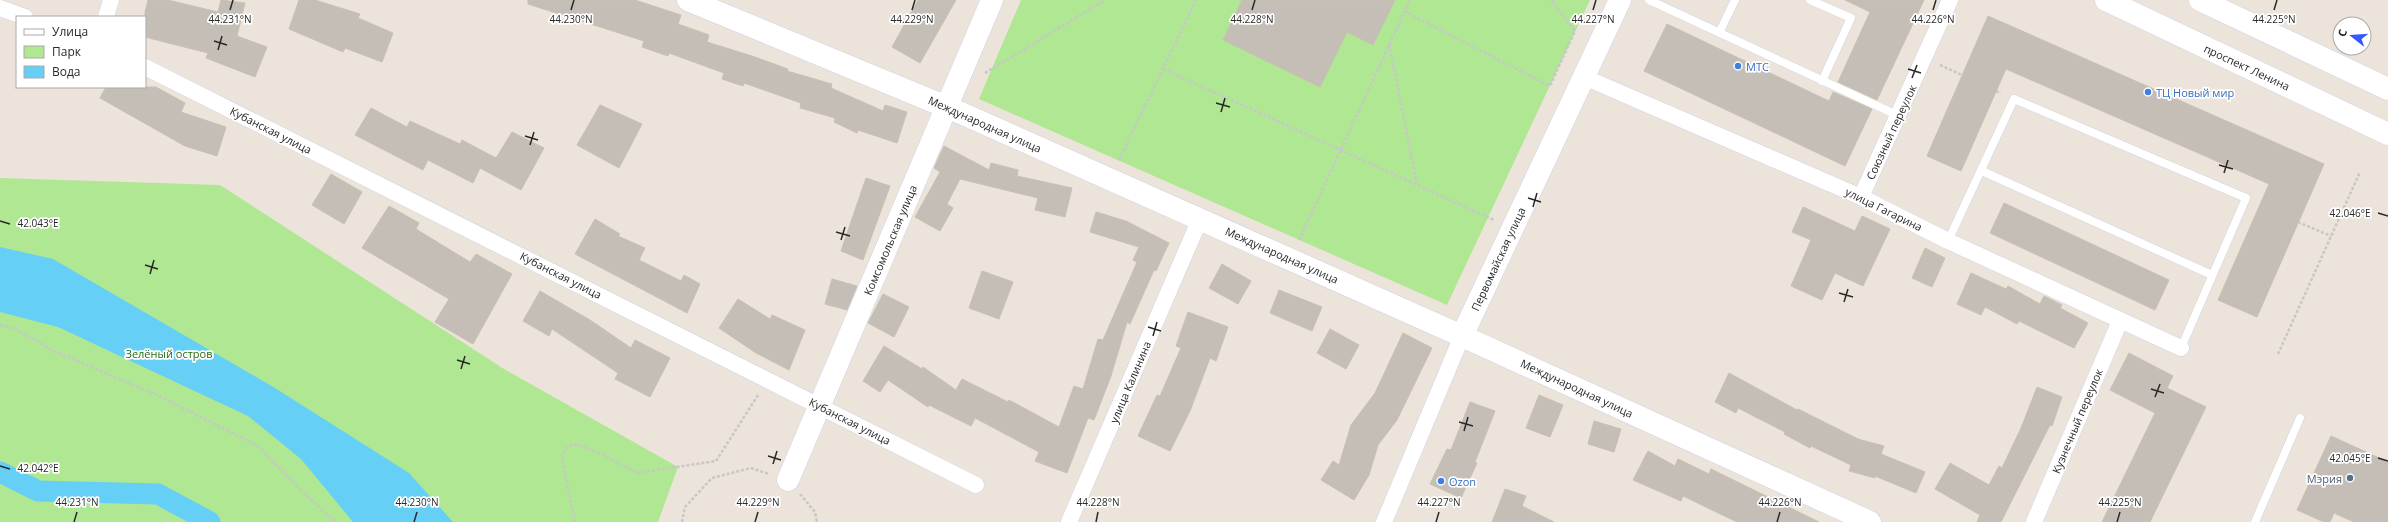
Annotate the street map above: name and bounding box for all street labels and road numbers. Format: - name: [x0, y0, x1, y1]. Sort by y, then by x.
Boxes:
- street label: проспект Ленина: [2202, 41, 2292, 93]
- street label: Союзный переулок: [1862, 82, 1920, 182]
- street label: Международная улица: [926, 92, 1044, 156]
- street label: Кубанская улица: [228, 103, 314, 157]
- street label: Комсомольская улица: [860, 183, 920, 297]
- street label: улица Гагарина: [1843, 184, 1925, 234]
- street label: Первомайская улица: [1467, 205, 1529, 313]
- street label: Международная улица: [1223, 223, 1341, 287]
- street label: Кубанская улица: [518, 248, 604, 302]
- street label: улица Калинина: [1106, 339, 1154, 425]
- street label: Международная улица: [1518, 355, 1636, 421]
- street label: Кузнечный переулок: [2048, 366, 2106, 476]
- street label: Кубанская улица: [807, 394, 893, 448]

